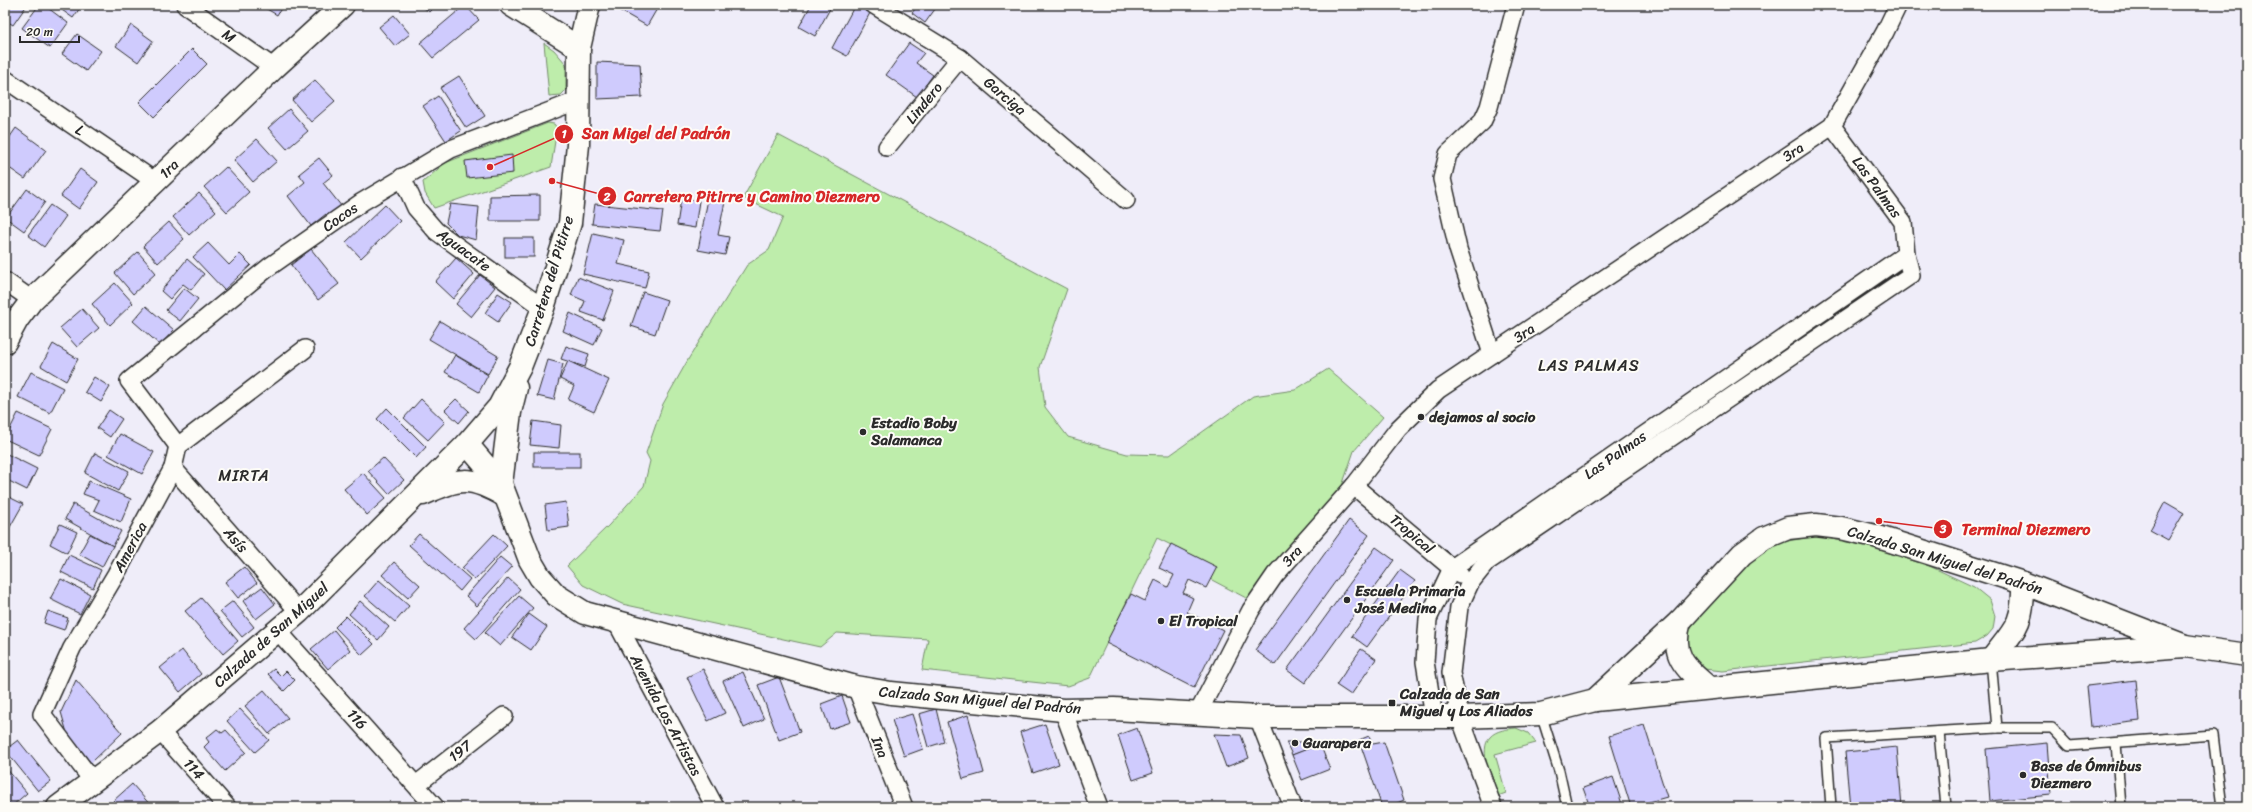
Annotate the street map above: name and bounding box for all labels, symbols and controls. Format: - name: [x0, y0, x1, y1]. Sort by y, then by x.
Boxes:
- scale bar: [20, 18, 79, 44]
- text: 20 m: [26, 21, 53, 43]
- street label: M: [217, 22, 242, 51]
- street label: Garciga: [978, 70, 1033, 122]
- street label: Lindero: [899, 76, 950, 130]
- street label: L: [70, 117, 90, 143]
- text: San Migel del Padrón: [581, 119, 731, 148]
- callout: San Migel del Padrón: [554, 120, 738, 148]
- text: 1: [561, 123, 567, 145]
- street label: 3ra: [1777, 135, 1810, 169]
- street label: Las Palmas: [1845, 150, 1909, 224]
- street label: 1ra: [153, 152, 186, 185]
- callout: Carretera Pitirre y Camino Diezmero: [597, 182, 888, 210]
- text: Carretera Pitirre y Camino Diezmero: [623, 182, 881, 211]
- text: 2: [603, 186, 611, 208]
- street label: Cocos: [317, 195, 363, 239]
- street label: Carretera del Pitirre: [517, 212, 581, 350]
- street label: Aguacate: [431, 221, 497, 279]
- street label: 3ra: [1508, 316, 1541, 350]
- district label: LAS PALMAS: [1538, 351, 1640, 380]
- place label: dejamos al socio: [1429, 404, 1536, 430]
- place label: Estadio Boby Salamanca: [870, 410, 958, 453]
- marker: dejamos al socio: [1416, 412, 1426, 422]
- street label: Las Palmas: [1578, 424, 1652, 486]
- marker: Estadio Boby Salamanca: [858, 427, 868, 437]
- district label: MIRTA: [218, 461, 270, 490]
- street label: Tropical: [1384, 507, 1441, 561]
- callout: Terminal Diezmero: [1933, 515, 2098, 543]
- text: Terminal Diezmero: [1962, 515, 2091, 544]
- street label: America: [105, 516, 154, 578]
- street label: Calzada San Miguel del Padrón: [1844, 518, 2046, 602]
- text: 3: [1939, 518, 1947, 540]
- street label: Asís: [216, 520, 255, 559]
- street label: 3ra: [1275, 539, 1309, 573]
- street label: Calzada de San Miguel: [207, 575, 335, 694]
- place label: Escuela Primaria José Medina: [1354, 578, 1466, 621]
- marker: Escuela Primaria José Medina: [1342, 595, 1352, 605]
- place label: El Tropical: [1169, 608, 1238, 634]
- marker: El Tropical: [1156, 616, 1166, 626]
- street label: Avenida Los Artistas: [622, 649, 710, 781]
- street label: Calzada San Miguel del Padrón: [878, 678, 1082, 722]
- place label: Calzada de San Miguel y Los Aliados: [1399, 681, 1534, 724]
- marker: Calzada de San Miguel y Los Aliados: [1387, 698, 1397, 708]
- street label: 116: [340, 702, 374, 736]
- place label: Guarapera: [1302, 730, 1371, 756]
- street label: Ina: [864, 731, 896, 762]
- street label: 197: [442, 732, 479, 769]
- marker: Guarapera: [1290, 738, 1300, 748]
- street label: 114: [177, 752, 211, 786]
- place label: Base de Ómnibus Diezmero: [2031, 753, 2142, 796]
- marker: Base de Ómnibus Diezmero: [2018, 770, 2028, 780]

